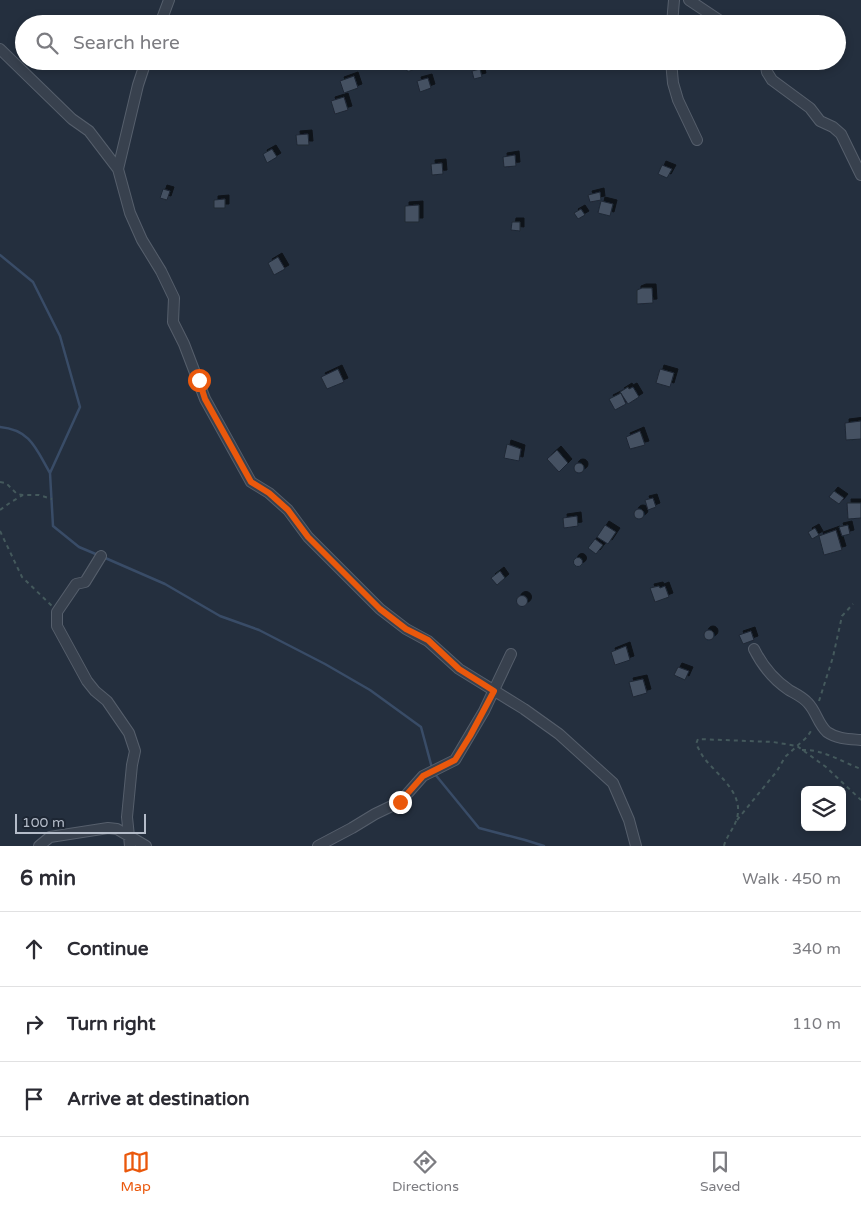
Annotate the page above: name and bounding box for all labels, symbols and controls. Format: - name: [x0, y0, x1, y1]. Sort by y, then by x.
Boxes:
- search box: [15, 15, 846, 70]
- icon: search: [33, 29, 61, 57]
- text: Search here: [73, 32, 180, 54]
- route start: [188, 369, 211, 392]
- map controls: [801, 786, 846, 831]
- button: layers: [801, 786, 846, 831]
- route end: [389, 791, 412, 814]
- scale bar: [15, 811, 146, 834]
- text: 100 m: [22, 814, 65, 831]
- text: 6 min: [20, 866, 76, 891]
- text: Walk · 450 m: [742, 869, 841, 889]
- icon: ahead: [20, 935, 48, 963]
- text: Continue: [67, 938, 149, 960]
- text: 340 m: [792, 939, 841, 959]
- icon: right: [20, 1010, 48, 1038]
- text: Turn right: [67, 1013, 155, 1035]
- text: 110 m: [792, 1014, 841, 1034]
- icon: arrive: [20, 1085, 48, 1113]
- text: Arrive at destination: [67, 1088, 250, 1110]
- tab: Map: [121, 1148, 151, 1195]
- tab: Directions: [392, 1148, 459, 1195]
- tab: Saved: [700, 1148, 740, 1195]

